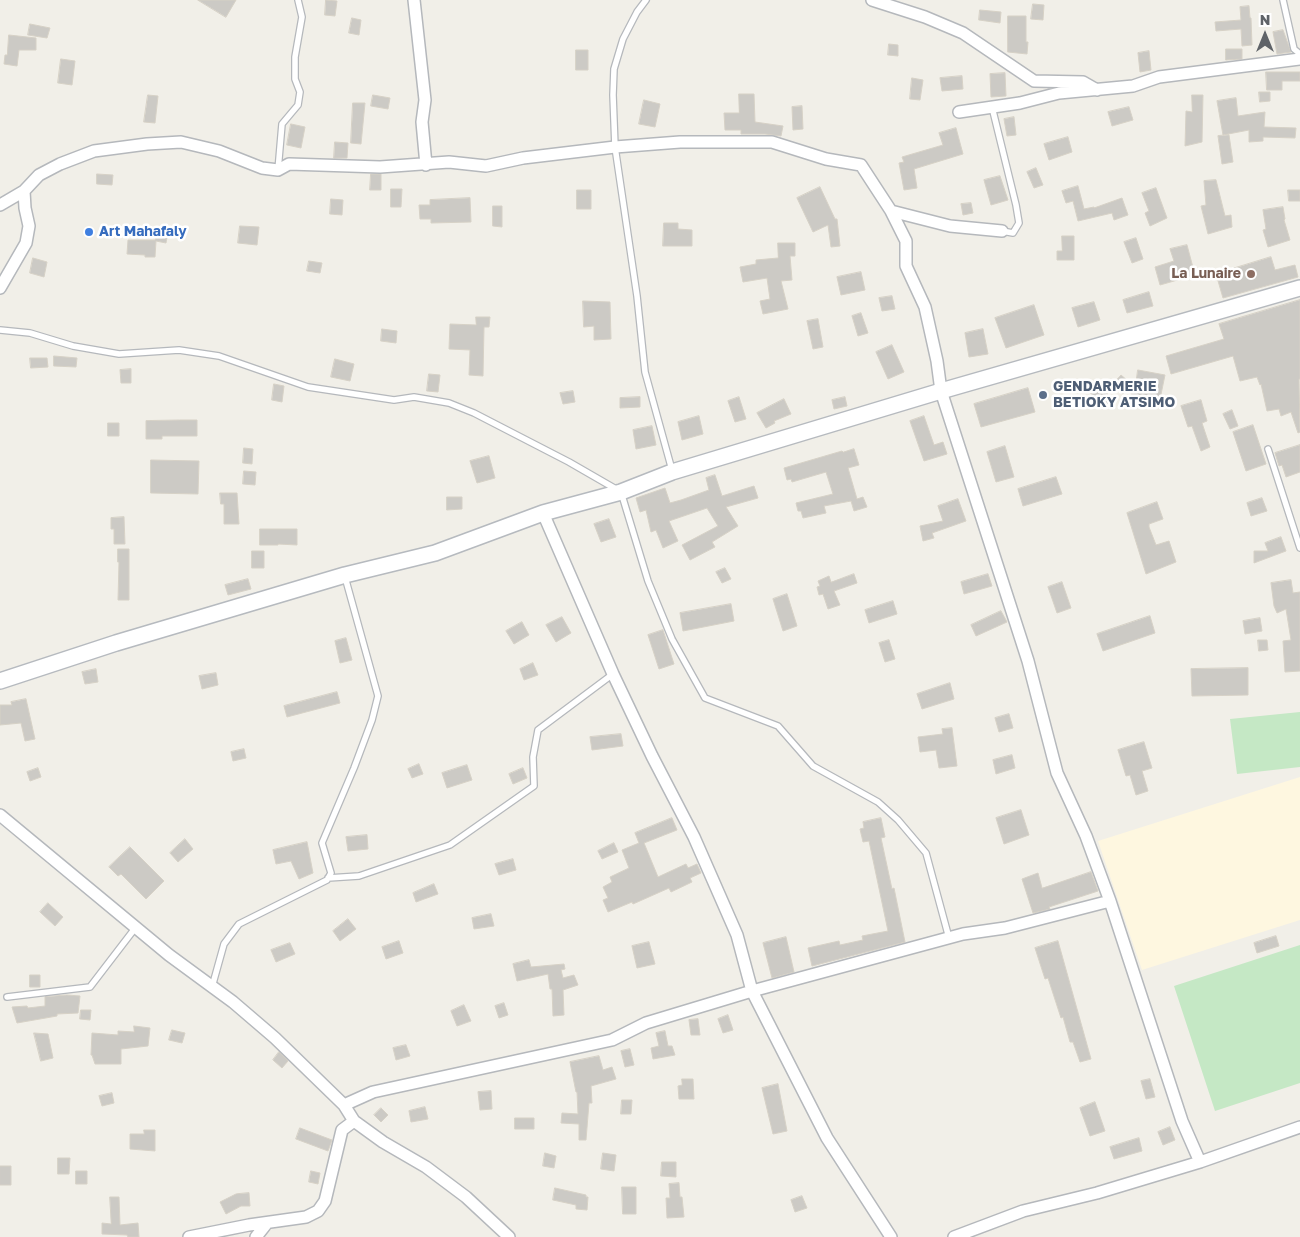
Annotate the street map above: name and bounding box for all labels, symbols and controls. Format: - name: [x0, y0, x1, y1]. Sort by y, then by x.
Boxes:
- north arrow: [1240, 10, 1290, 60]
- text: N: [1260, 11, 1270, 28]
- place label: Art Mahafaly: [99, 224, 187, 240]
- marker: Art Mahafaly: [83, 226, 95, 238]
- place label: La Lunaire: [1171, 266, 1241, 282]
- marker: La Lunaire: [1245, 268, 1257, 280]
- place label: GENDARMERIE BETIOKY ATSIMO: [1053, 379, 1175, 412]
- marker: GENDARMERIE BETIOKY ATSIMO: [1037, 389, 1049, 401]

